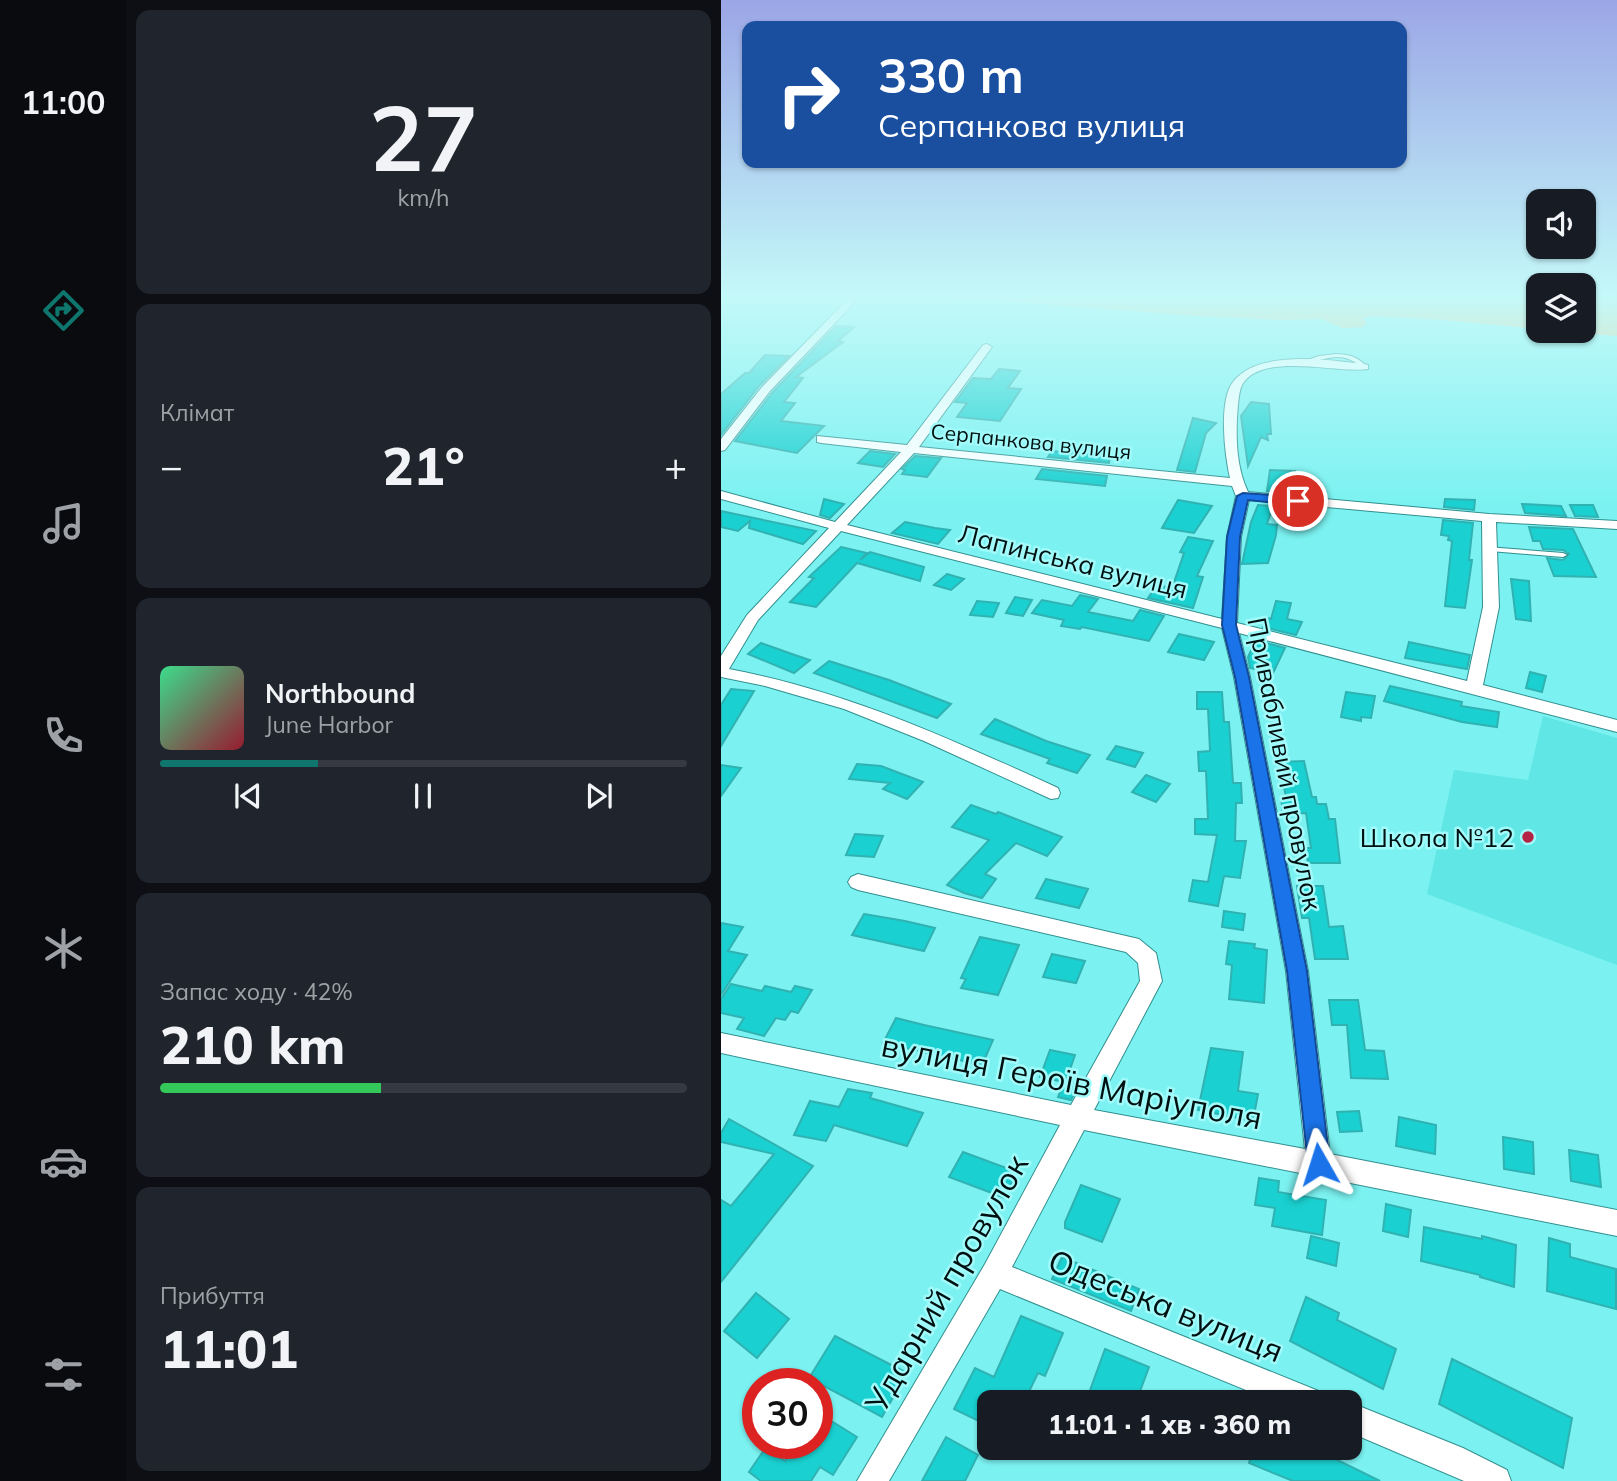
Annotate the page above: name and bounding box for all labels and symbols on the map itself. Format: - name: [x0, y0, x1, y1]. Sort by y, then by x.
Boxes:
- street label: Серпанкова вулиця: [929, 418, 1133, 464]
- pin: [1268, 471, 1328, 531]
- street label: Лапинська вулиця: [955, 517, 1191, 605]
- street label: Привабливий провулок: [1240, 615, 1330, 913]
- place label: Школа №12: [1360, 821, 1514, 854]
- marker: Школа №12: [1520, 829, 1536, 845]
- street label: вулиця Героїв Маріуполя: [878, 1024, 1266, 1138]
- position arrow: [1282, 1127, 1356, 1201]
- street label: Ударний провулок: [855, 1146, 1037, 1420]
- street label: Одеська вулиця: [1043, 1240, 1289, 1370]
- speed limit sign: 30: [742, 1368, 833, 1459]

